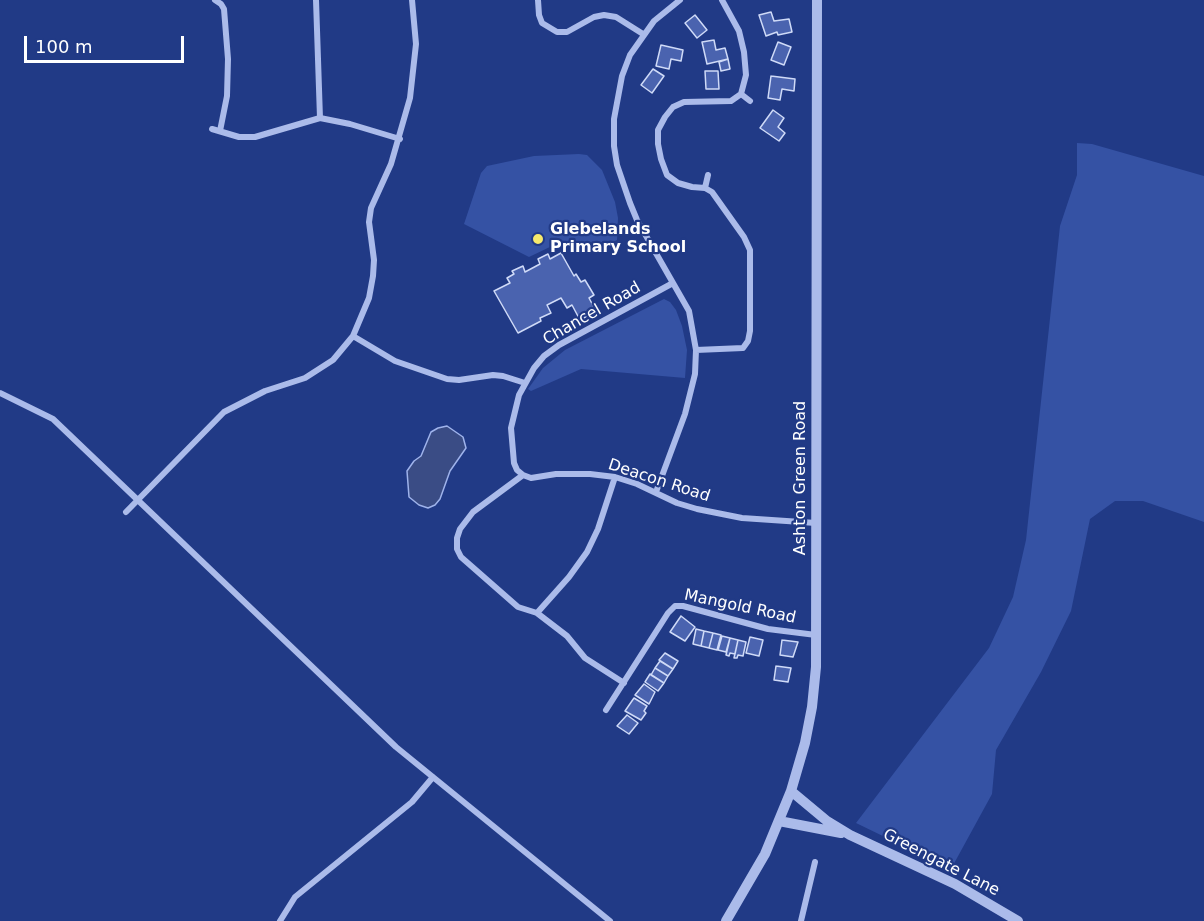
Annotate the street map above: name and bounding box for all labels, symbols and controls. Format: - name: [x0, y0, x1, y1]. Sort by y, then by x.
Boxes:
- scale bar: [27, 24, 188, 62]
- text: 100 m: [35, 36, 93, 57]
- place label: Glebelands Primary School: [550, 220, 686, 258]
- marker: Glebelands Primary School: [531, 232, 545, 246]
- street label: Chancel Road: [540, 278, 644, 350]
- street label: Ashton Green Road: [791, 401, 811, 555]
- street label: Deacon Road: [606, 456, 712, 506]
- street label: Mangold Road: [682, 586, 798, 628]
- street label: Greengate Lane: [879, 825, 1003, 901]

